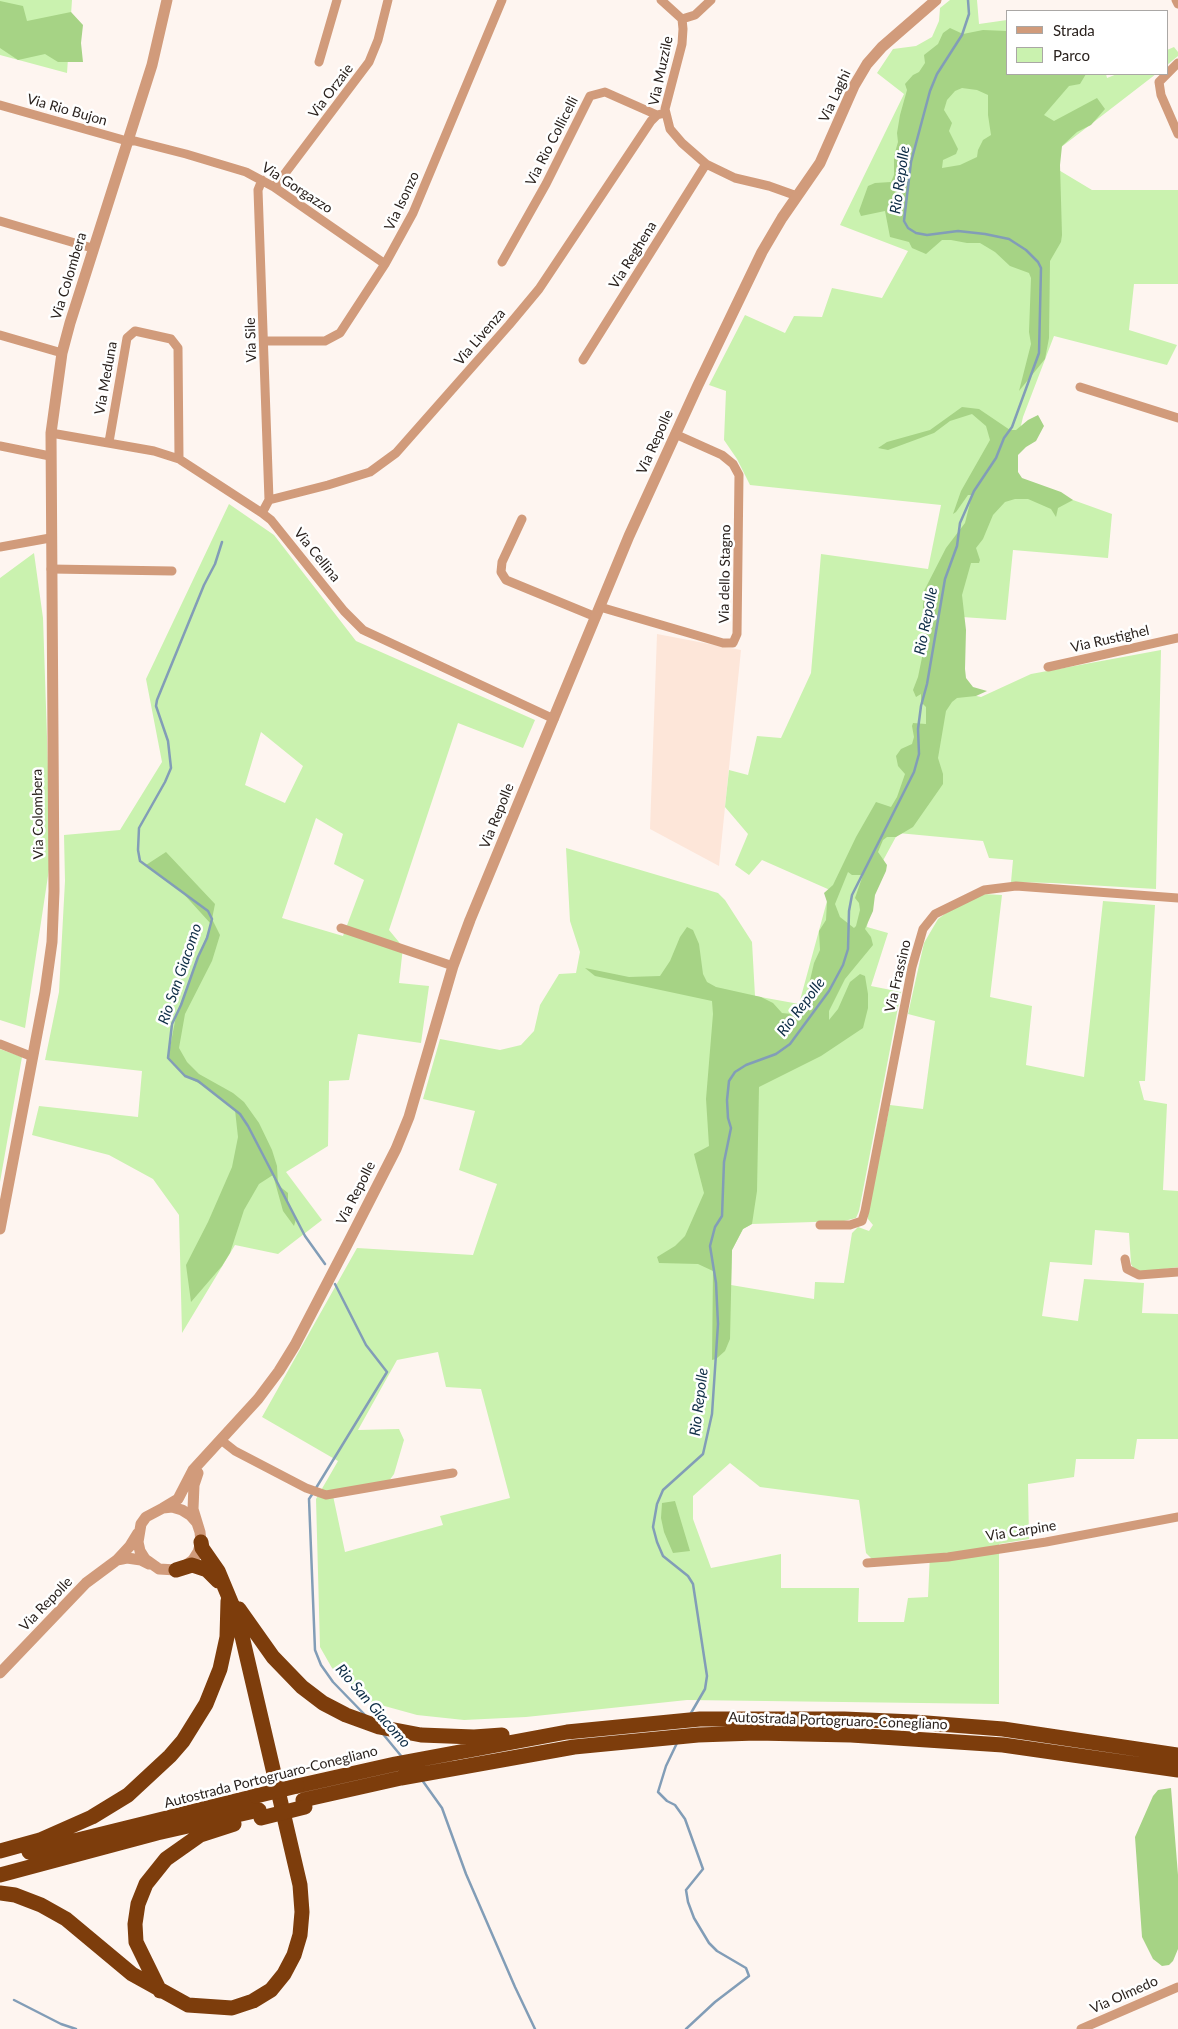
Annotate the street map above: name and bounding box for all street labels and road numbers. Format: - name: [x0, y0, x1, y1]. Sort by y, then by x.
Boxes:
- street label: Via Muzzile: [645, 35, 677, 107]
- street label: Via Orzaie: [305, 61, 357, 121]
- street label: Via Laghi: [816, 67, 854, 125]
- street label: Via Rio Bujon: [25, 91, 109, 129]
- street label: Via Rio Collicelli: [522, 94, 582, 188]
- street label: Via Gorgazzo: [258, 159, 336, 217]
- street label: Via Isonzo: [381, 169, 423, 233]
- street label: Via Reghena: [606, 218, 660, 292]
- street label: Via Colombera: [48, 230, 90, 322]
- street label: Via Livenza: [451, 305, 509, 369]
- street label: Via Sile: [242, 317, 260, 363]
- street label: Via Meduna: [91, 340, 121, 416]
- street label: Via Repolle: [633, 407, 677, 477]
- street label: Via dello Stagno: [716, 524, 734, 624]
- street label: Via Cellina: [290, 525, 344, 585]
- street label: Via Rustighel: [1069, 622, 1151, 656]
- street label: Via Colombera: [29, 769, 47, 859]
- street label: Via Repolle: [476, 781, 518, 851]
- street label: Via Frassino: [882, 938, 914, 1014]
- street label: Via Repolle: [333, 1159, 379, 1227]
- street label: Via Carpine: [985, 1517, 1057, 1545]
- street label: Via Repolle: [16, 1573, 76, 1635]
- street label: Autostrada Portogruaro-Conegliano: [728, 1709, 948, 1733]
- street label: Autostrada Portogruaro-Conegliano: [162, 1742, 380, 1812]
- street label: Via Olmedo: [1087, 1973, 1161, 2017]

